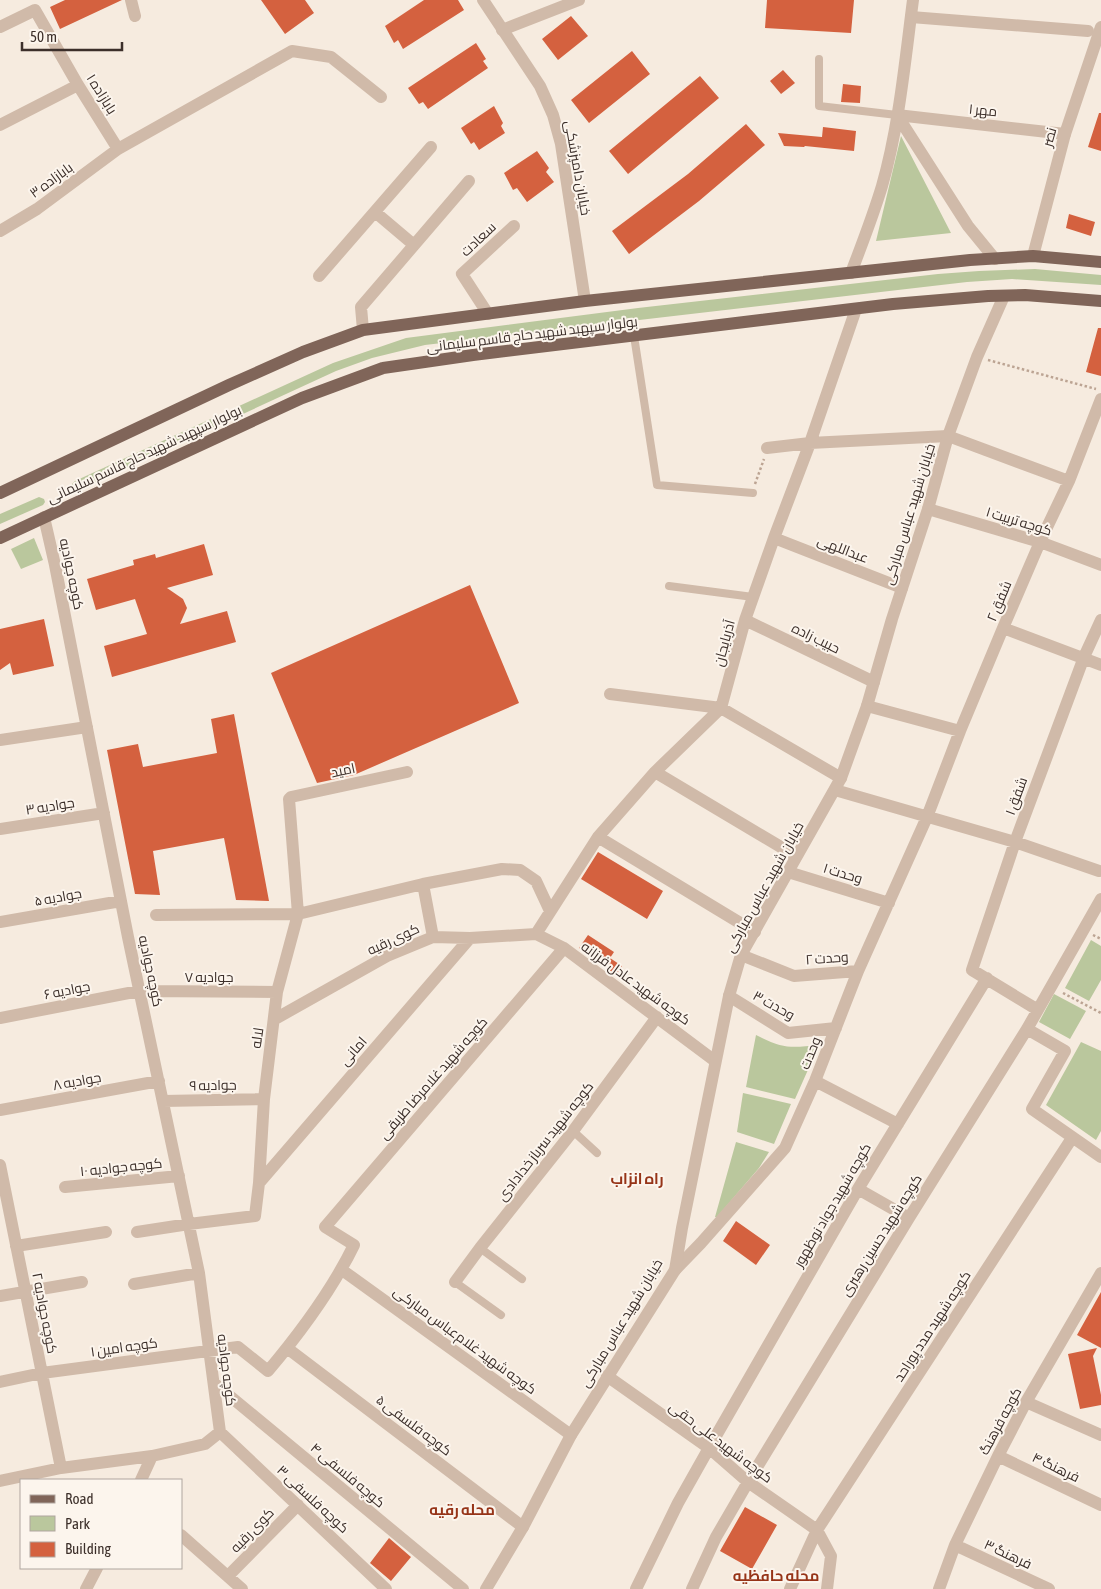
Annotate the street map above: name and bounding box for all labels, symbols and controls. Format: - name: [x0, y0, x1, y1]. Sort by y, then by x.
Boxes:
- scale bar: [22, 20, 122, 52]
- text: 50 m: [30, 28, 57, 45]
- street label: بابازاده ۱: [83, 71, 121, 117]
- street label: مهر ۱: [968, 101, 998, 119]
- street label: خیابان دامپزشکی: [560, 119, 594, 217]
- street label: نصر: [1038, 125, 1059, 149]
- street label: بابازاده ۳: [26, 159, 76, 201]
- street label: سعادت: [457, 219, 499, 259]
- street label: بولوار سپهبد شهید حاج قاسم سلیمانی: [425, 313, 639, 357]
- street label: بولوار سپهبد شهید حاج قاسم سلیمانی: [44, 402, 245, 508]
- street label: خیابان شهید عباس مبارکی: [880, 441, 938, 587]
- street label: کوچه تربیت ۱: [984, 503, 1054, 541]
- street label: عبداللهی: [815, 532, 871, 566]
- street label: کوچه جوادیه: [55, 537, 87, 612]
- street label: شفق ۲: [983, 578, 1016, 624]
- street label: آذربایجان: [710, 618, 738, 668]
- street label: حبیب زاده: [789, 619, 843, 657]
- street label: امید: [329, 760, 357, 780]
- street label: شفق ۱: [1002, 775, 1031, 818]
- street label: جوادیه ۳: [24, 794, 76, 818]
- street label: خیابان شهید عباس مبارکی: [721, 819, 807, 955]
- street label: وحدت ۱: [821, 859, 865, 887]
- street label: جوادیه ۵: [33, 885, 83, 909]
- street label: کوی رقیه: [364, 920, 422, 958]
- street label: کوچه جوادیه: [134, 934, 166, 1009]
- street label: کوچه شهید عادل فرزانه: [577, 938, 694, 1030]
- street label: وحدت ۲: [805, 949, 849, 967]
- street label: جوادیه ۷: [185, 969, 233, 985]
- street label: جوادیه ۶: [42, 978, 92, 1002]
- street label: وحدت ۳: [750, 987, 798, 1023]
- street label: کوچه شهید غلامرضا طریقی: [375, 1013, 492, 1144]
- street label: لاله: [248, 1027, 266, 1049]
- street label: امانی: [336, 1033, 370, 1069]
- street label: وحدت: [796, 1034, 824, 1072]
- street label: جوادیه ۸: [52, 1069, 102, 1093]
- street label: جوادیه ۹: [189, 1077, 237, 1093]
- street label: کوچه شهید سرباز خدادادی: [493, 1078, 598, 1205]
- street label: کوچه شهید جواد نوظهور: [789, 1140, 876, 1272]
- street label: کوچه جوادیه ۱۰: [79, 1155, 163, 1181]
- district label: راه انزاب: [610, 1170, 664, 1188]
- street label: کوچه شهید حسین رهبری: [837, 1171, 927, 1300]
- street label: خیابان شهید عباس مبارکی: [576, 1256, 666, 1390]
- street label: کوچه شهید مدد پوراحد: [890, 1268, 975, 1385]
- street label: کوچه جوادیه ۲: [27, 1271, 61, 1355]
- street label: کوچه شهید غلام‌عباس مبارکی: [389, 1283, 540, 1399]
- street label: کوچه جوادیه: [213, 1333, 239, 1407]
- street label: کوچه امین ۱: [89, 1334, 159, 1362]
- street label: کوچه فرهنگ: [976, 1385, 1026, 1458]
- street label: کوچه فلسفی ۵: [372, 1391, 455, 1460]
- street label: کوچه شهید علی حقی: [665, 1398, 776, 1488]
- street label: کوچه فلسفی ۴: [306, 1439, 388, 1512]
- street label: فرهنگ ۴: [1030, 1449, 1082, 1485]
- street label: کوچه فلسفی ۳: [272, 1462, 352, 1538]
- legend: [20, 1479, 182, 1569]
- text: Road: [65, 1490, 94, 1507]
- district label: محله رقیه: [429, 1501, 495, 1519]
- street label: کوی رقیه: [227, 1504, 277, 1556]
- text: Park: [65, 1515, 90, 1532]
- street label: فرهنگ ۳: [982, 1536, 1034, 1572]
- text: Building: [65, 1540, 111, 1557]
- district label: محله حافظیه: [733, 1567, 819, 1584]

